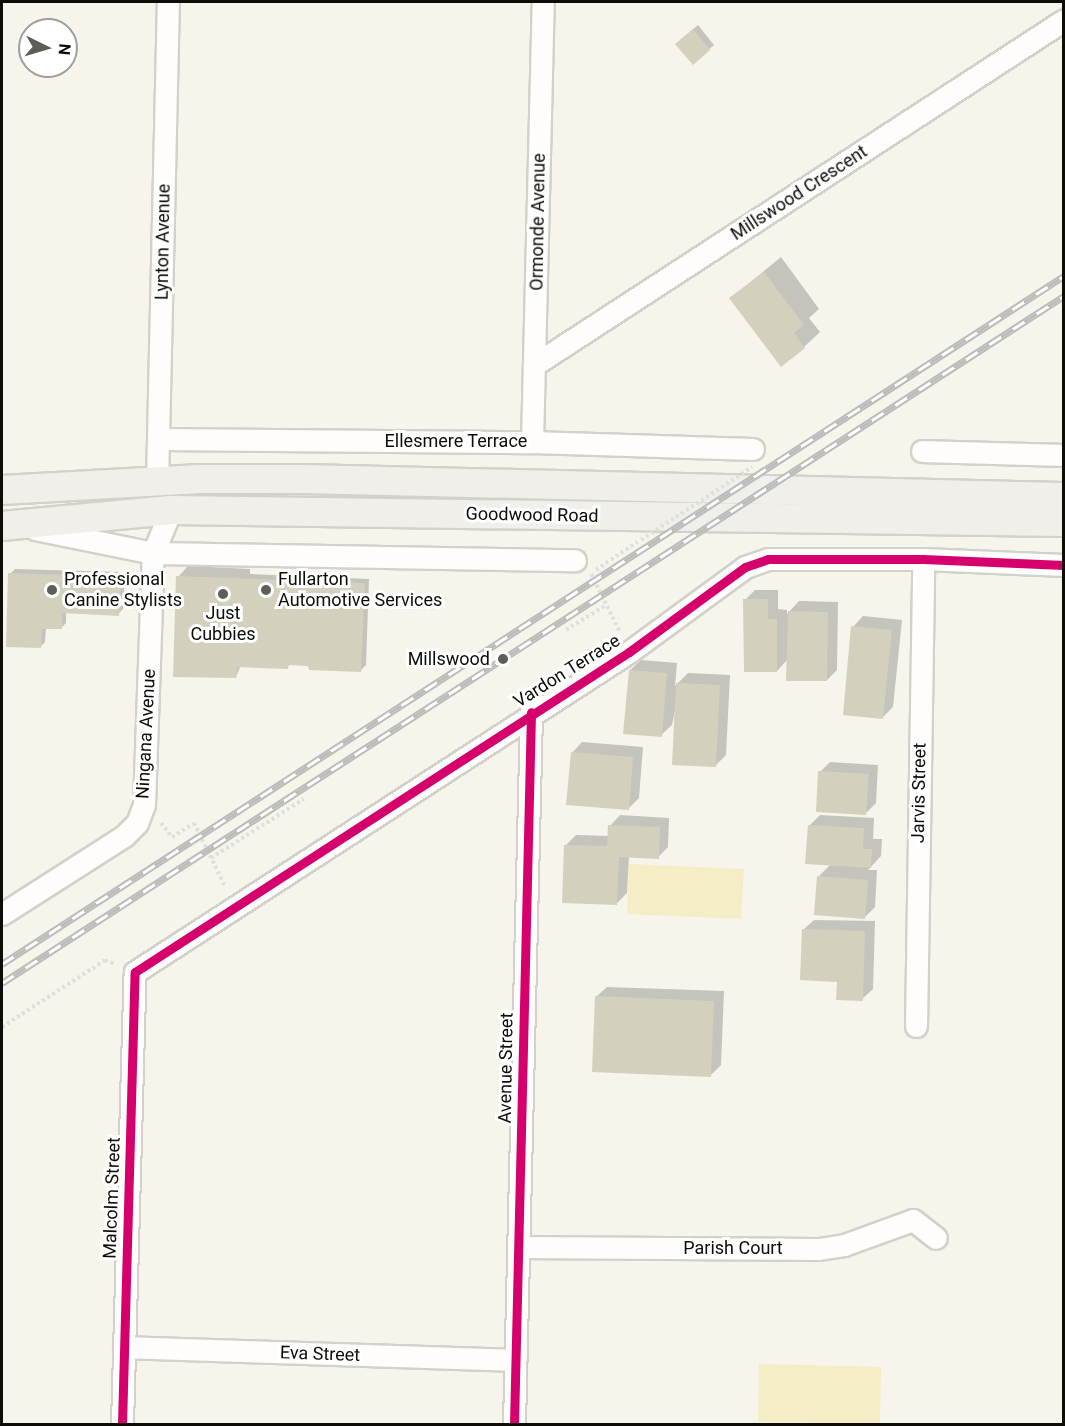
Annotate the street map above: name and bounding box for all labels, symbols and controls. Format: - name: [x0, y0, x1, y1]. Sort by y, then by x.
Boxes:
- north arrow: [18, 18, 78, 78]
- text: N: [54, 43, 74, 56]
- street label: Millswood Crescent: [727, 141, 871, 245]
- street label: Ormonde Avenue: [526, 153, 550, 291]
- street label: Lynton Avenue: [151, 184, 175, 300]
- street label: Ellesmere Terrace: [384, 430, 528, 452]
- street label: Goodwood Road: [465, 503, 599, 527]
- place label: Professional Canine Stylists: [64, 569, 182, 612]
- place label: Fullarton Automotive Services: [278, 569, 442, 612]
- marker: Professional Canine Stylists: [45, 583, 59, 597]
- marker: Fullarton Automotive Services: [259, 583, 273, 597]
- marker: Just Cubbies: [216, 587, 230, 601]
- place label: Just Cubbies: [190, 603, 256, 646]
- street label: Vardon Terrace: [510, 630, 624, 712]
- place label: Millswood: [408, 648, 490, 670]
- marker: Millswood: [494, 650, 512, 668]
- street label: Ningana Avenue: [132, 668, 160, 800]
- street label: Jarvis Street: [907, 743, 931, 843]
- street label: Avenue Street: [494, 1012, 518, 1124]
- street label: Malcolm Street: [99, 1137, 125, 1259]
- street label: Parish Court: [683, 1237, 783, 1259]
- street label: Eva Street: [279, 1342, 361, 1366]

